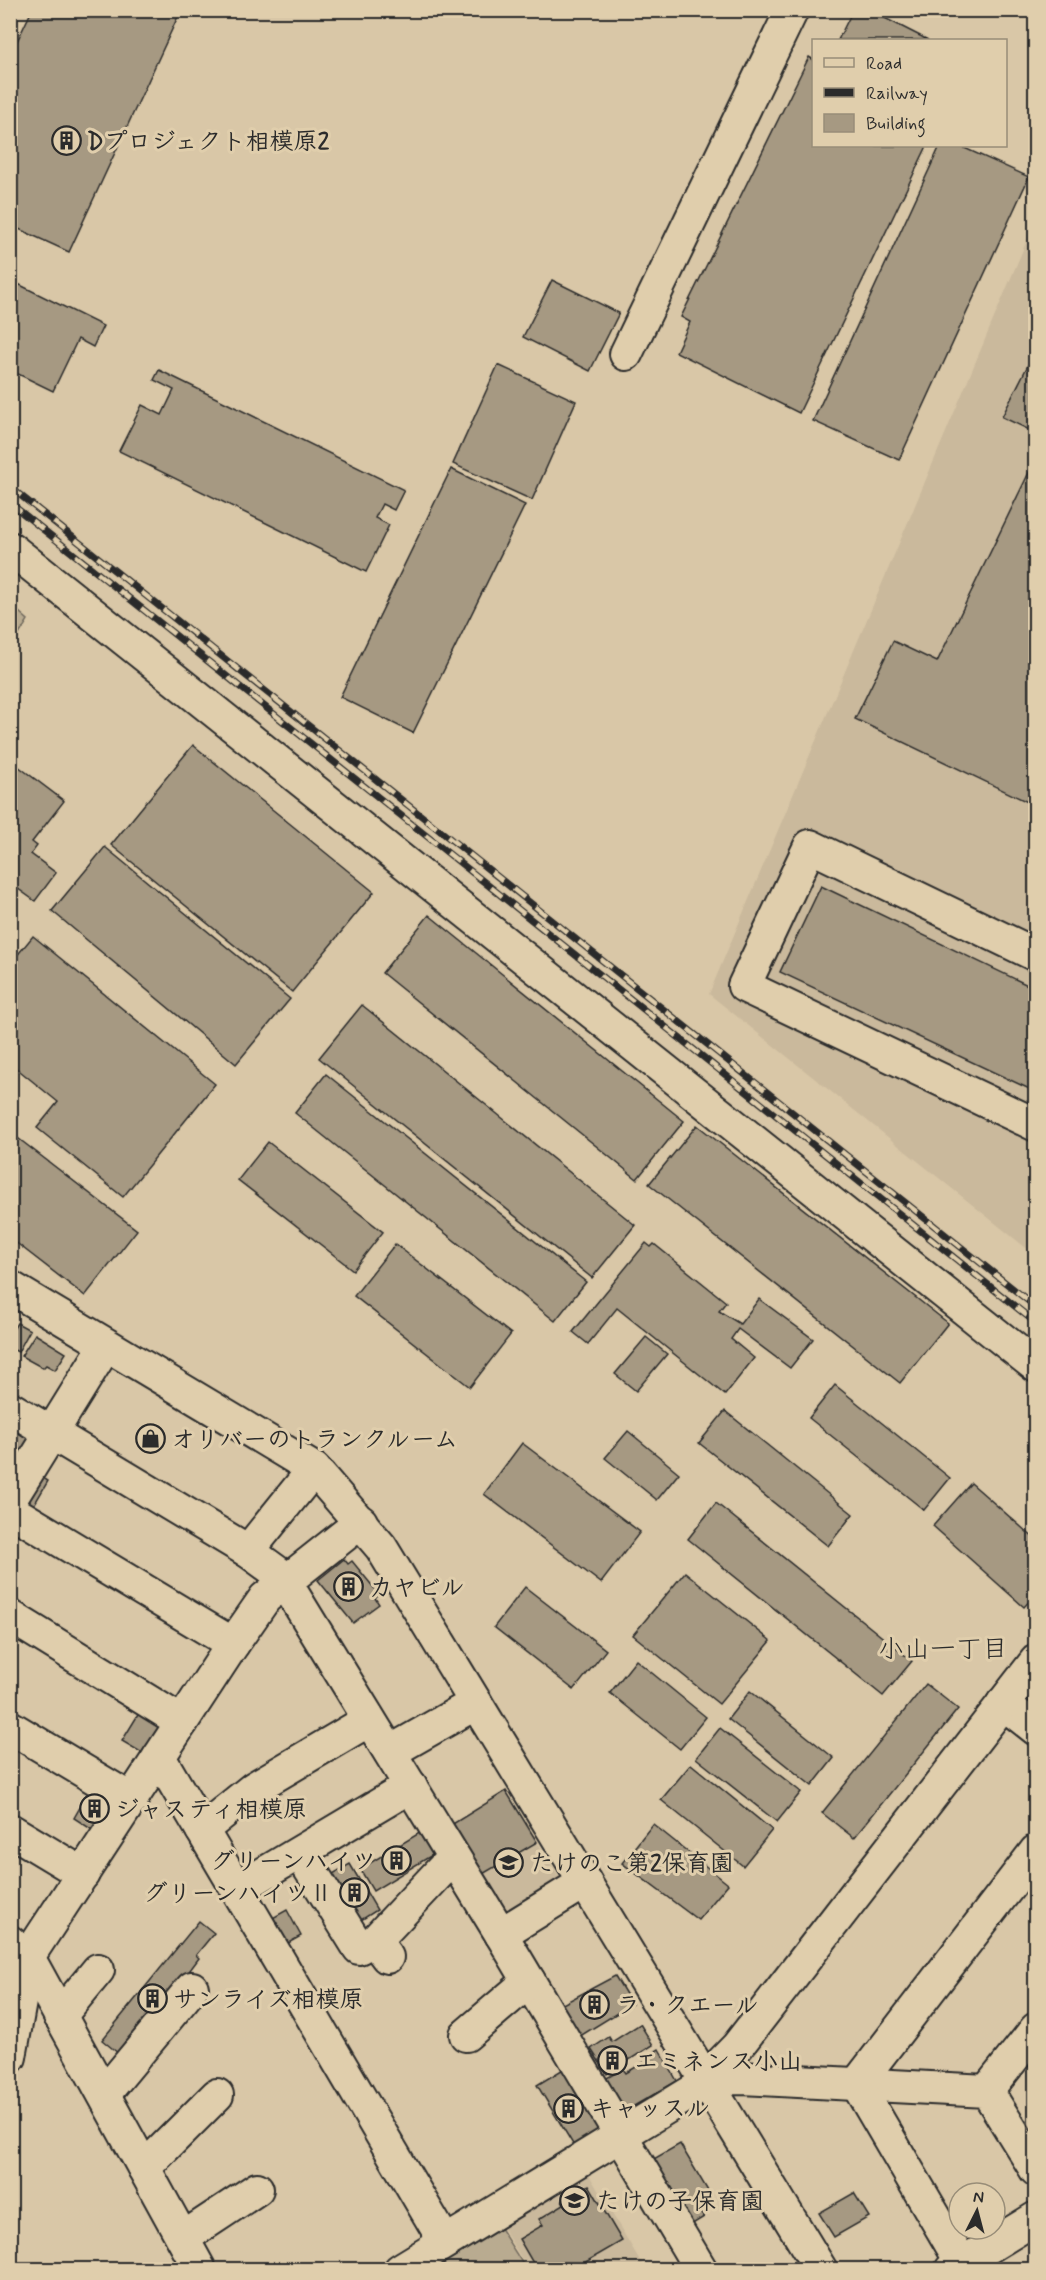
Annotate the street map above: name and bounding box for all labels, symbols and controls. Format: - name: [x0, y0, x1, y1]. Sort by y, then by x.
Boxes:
- legend: [812, 39, 1007, 147]
- text: Road: [866, 52, 902, 76]
- text: Railway: [866, 82, 928, 106]
- text: Building: [866, 112, 926, 138]
- building icon: Dプロジェクト相模原2: [50, 125, 82, 157]
- place label: Dプロジェクト相模原2: [87, 127, 330, 158]
- shop icon: オリバーのトランクルーム: [134, 1423, 166, 1455]
- place label: オリバーのトランクルーム: [171, 1425, 458, 1456]
- building icon: カヤビル: [332, 1571, 364, 1603]
- place label: カヤビル: [369, 1573, 465, 1604]
- district label: 小山一丁目: [878, 1633, 1008, 1667]
- building icon: ジャスティ相模原: [78, 1793, 110, 1825]
- place label: ジャスティ相模原: [115, 1795, 307, 1826]
- building icon: グリーンハイツ: [381, 1845, 413, 1877]
- place label: グリーンハイツ: [210, 1847, 376, 1878]
- school or university icon: たけのこ第2保育園: [493, 1847, 525, 1879]
- place label: たけのこ第2保育園: [530, 1849, 734, 1880]
- building icon: グリーンハイツⅡ: [338, 1877, 370, 1909]
- place label: グリーンハイツⅡ: [143, 1879, 333, 1910]
- building icon: サンライズ相模原: [136, 1983, 168, 2015]
- place label: サンライズ相模原: [173, 1985, 364, 2016]
- building icon: ラ・クエール: [579, 1989, 611, 2021]
- place label: ラ・クエール: [616, 1991, 759, 2022]
- building icon: エミネンス小山: [597, 2045, 629, 2077]
- place label: エミネンス小山: [634, 2047, 802, 2078]
- building icon: キャッスル: [553, 2092, 585, 2124]
- place label: キャッスル: [590, 2094, 710, 2125]
- north arrow: [947, 2181, 1007, 2241]
- school or university icon: たけの子保育園: [559, 2185, 591, 2217]
- place label: たけの子保育園: [596, 2187, 764, 2218]
- text: N: [972, 2187, 985, 2209]

